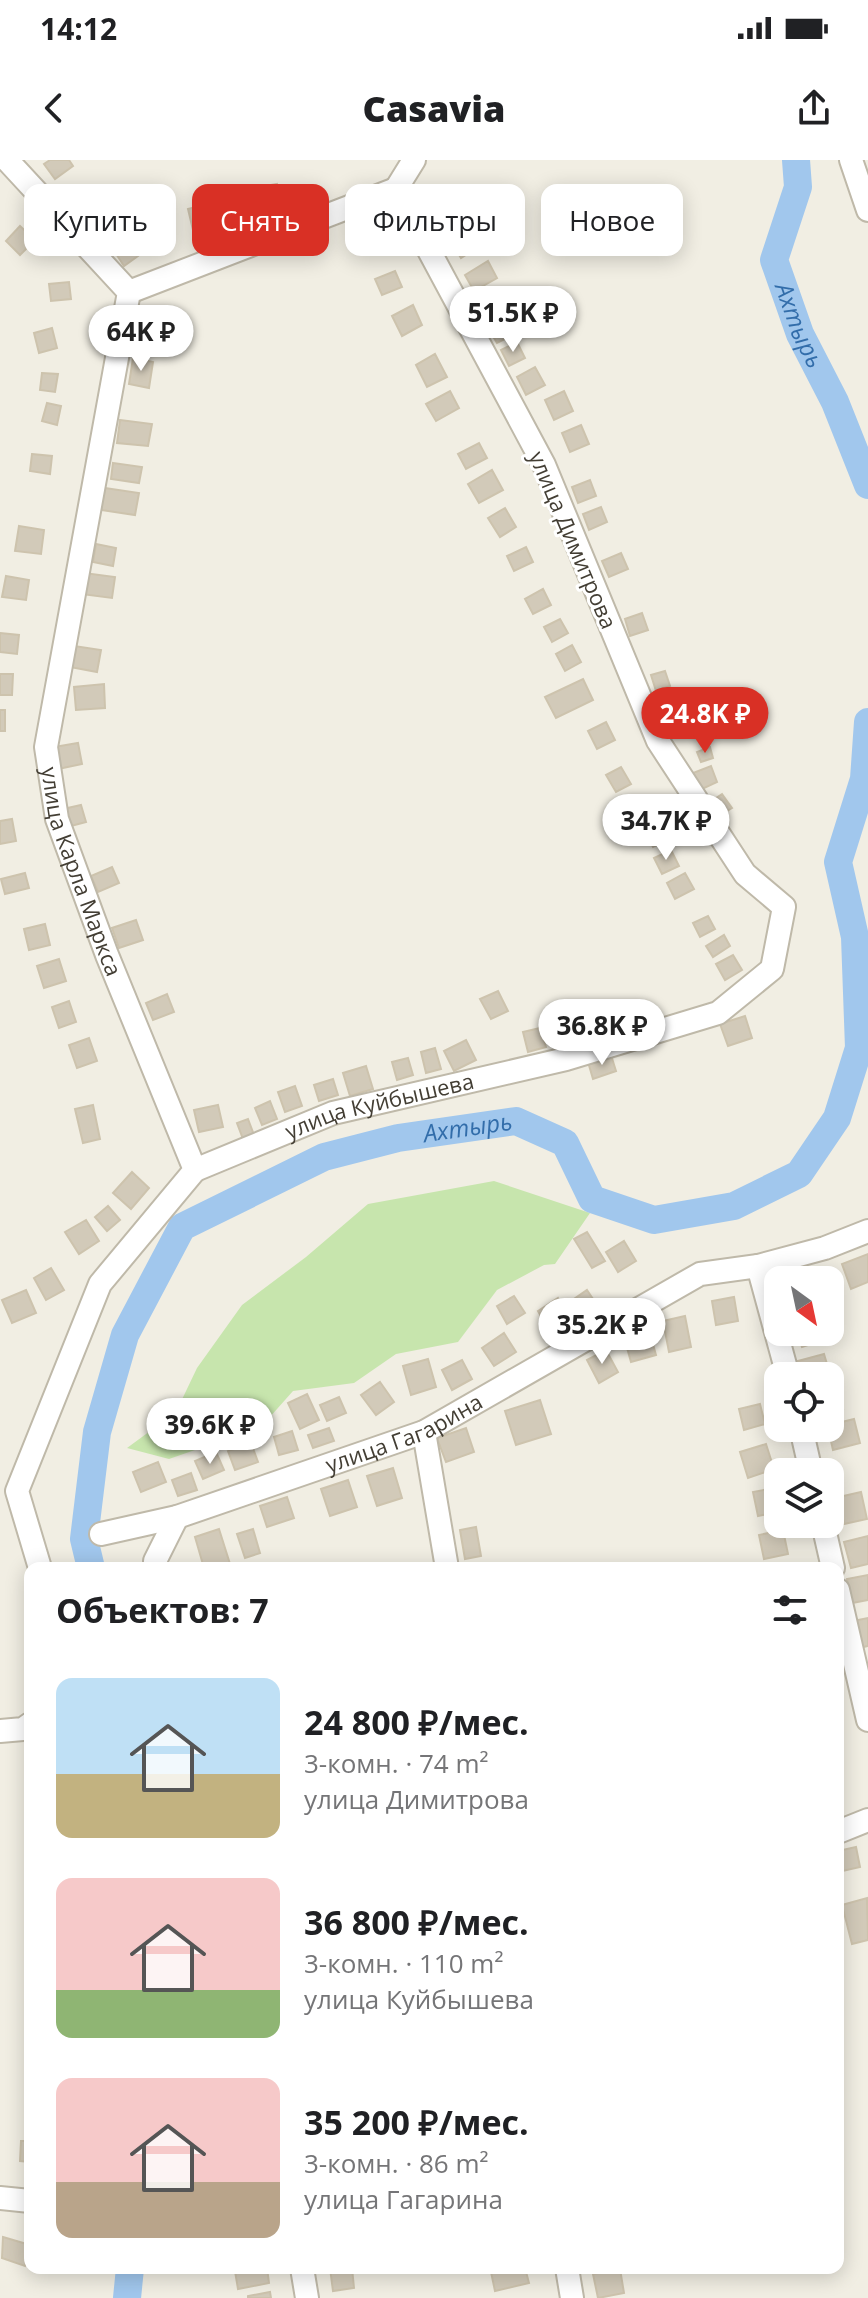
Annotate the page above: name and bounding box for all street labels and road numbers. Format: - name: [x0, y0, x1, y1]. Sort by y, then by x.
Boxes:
- street label: улица Димитрова: [523, 446, 625, 633]
- street label: улица Карла Маркса: [35, 765, 130, 980]
- street label: улица Куйбышева: [280, 1065, 476, 1145]
- street label: улица Гагарина: [321, 1386, 487, 1479]

